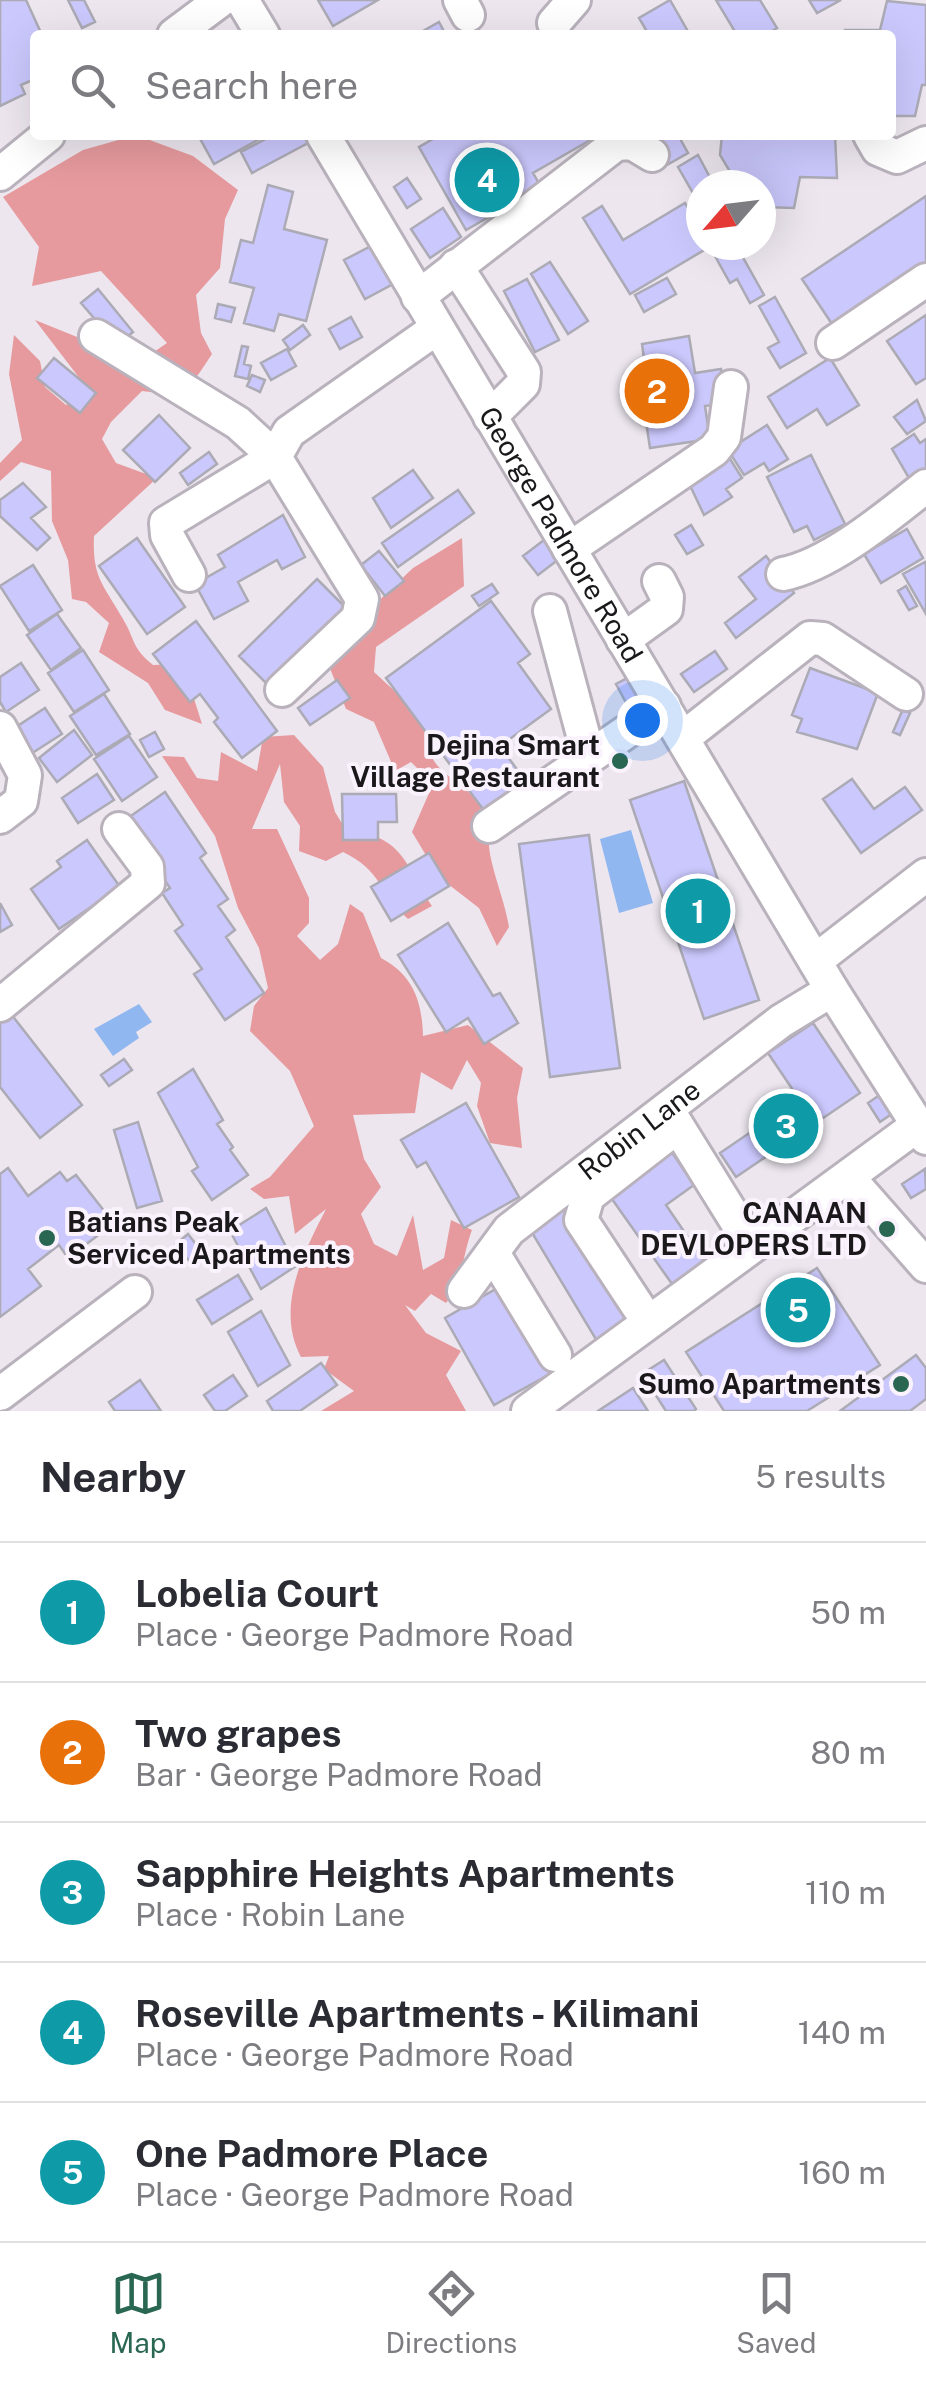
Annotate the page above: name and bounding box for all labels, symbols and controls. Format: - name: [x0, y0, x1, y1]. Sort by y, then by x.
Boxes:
- search box: [30, 30, 896, 140]
- icon: search: [65, 58, 120, 113]
- text: Search here: [145, 63, 358, 108]
- pin: 4: [454, 142, 520, 218]
- north arrow: [686, 170, 776, 260]
- pin: 2: [624, 354, 690, 428]
- street label: George Padmore Road: [472, 400, 650, 668]
- your location: [617, 695, 668, 746]
- place label: Dejina Smart Village Restaurant: [351, 728, 600, 793]
- marker: Dejina Smart Village Restaurant: [609, 750, 631, 772]
- pin: 1: [666, 874, 730, 948]
- street label: Robin Lane: [572, 1072, 706, 1187]
- pin: 3: [754, 1088, 818, 1164]
- place label: CANAAN DEVLOPERS LTD: [640, 1196, 867, 1261]
- place label: Batians Peak Serviced Apartments: [67, 1205, 351, 1270]
- marker: CANAAN DEVLOPERS LTD: [876, 1218, 898, 1240]
- marker: Batians Peak Serviced Apartments: [36, 1227, 58, 1249]
- pin: 5: [766, 1272, 830, 1348]
- place label: Sumo Apartments: [638, 1367, 881, 1400]
- marker: Sumo Apartments: [890, 1373, 912, 1395]
- text: Nearby: [40, 1452, 186, 1501]
- text: 5 results: [755, 1458, 886, 1495]
- text: Lobelia Court: [135, 1571, 379, 1616]
- text: 1: [66, 1594, 79, 1631]
- text: 50 m: [810, 1594, 886, 1631]
- text: Place · George Padmore Road: [135, 1616, 574, 1653]
- text: Two grapes: [135, 1711, 342, 1756]
- text: 2: [62, 1734, 83, 1771]
- text: 80 m: [810, 1734, 886, 1771]
- text: Bar · George Padmore Road: [135, 1756, 543, 1793]
- text: Sapphire Heights Apartments: [135, 1851, 675, 1896]
- text: 3: [62, 1874, 83, 1911]
- text: 110 m: [805, 1874, 886, 1911]
- text: Place · Robin Lane: [135, 1896, 405, 1933]
- text: Roseville Apartments - Kilimani: [135, 1991, 700, 2036]
- text: 4: [62, 2014, 83, 2051]
- text: 140 m: [798, 2014, 886, 2051]
- text: Place · George Padmore Road: [135, 2036, 574, 2073]
- text: One Padmore Place: [135, 2131, 488, 2176]
- text: 5: [62, 2154, 83, 2191]
- text: 160 m: [798, 2154, 886, 2191]
- text: Place · George Padmore Road: [135, 2176, 574, 2213]
- tab: Map: [110, 2266, 166, 2359]
- tab: Directions: [386, 2266, 517, 2359]
- tab: Saved: [736, 2266, 816, 2359]

